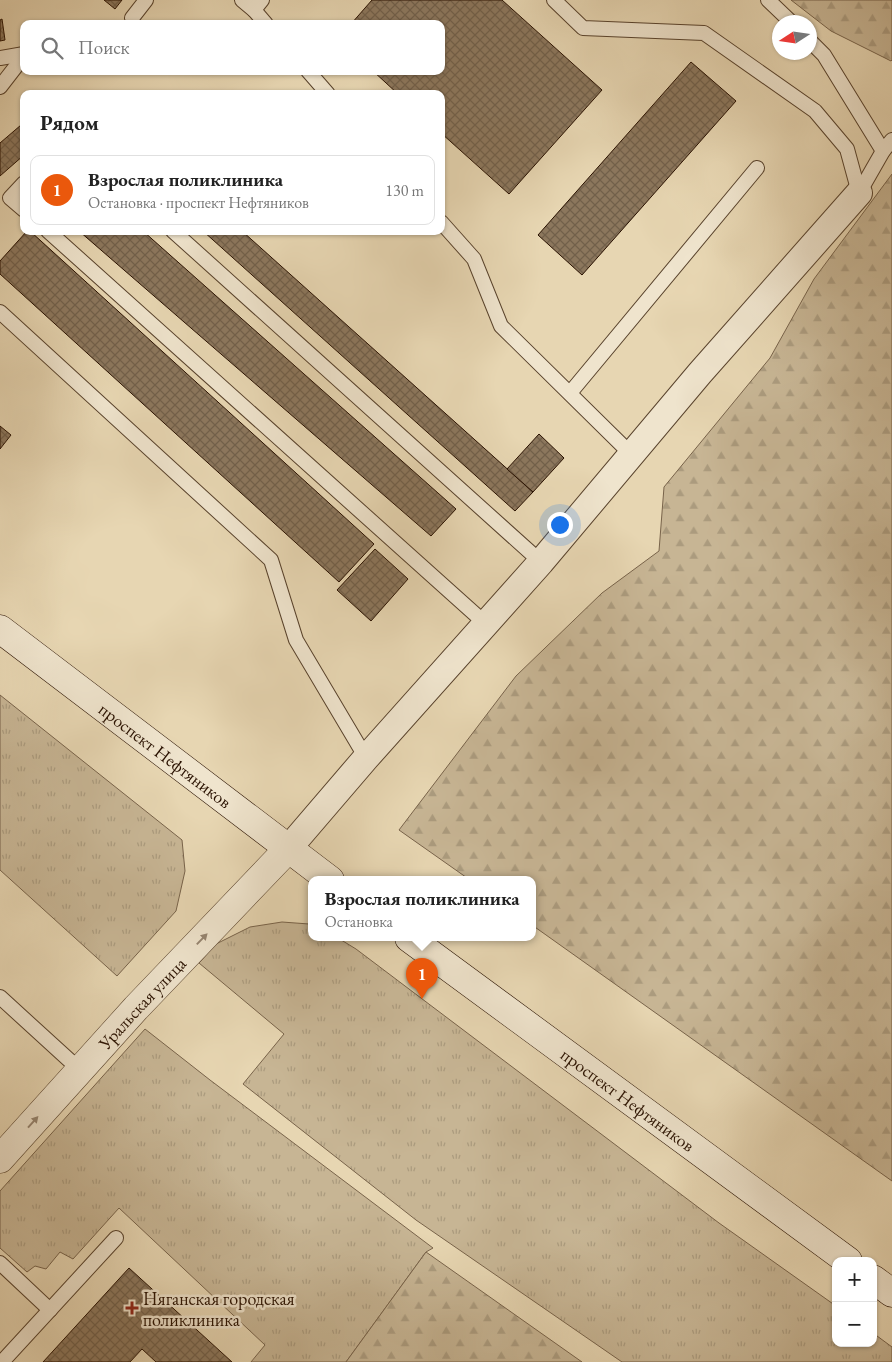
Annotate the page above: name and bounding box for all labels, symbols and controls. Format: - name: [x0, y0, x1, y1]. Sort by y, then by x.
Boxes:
- north arrow: [772, 15, 817, 60]
- search box: [20, 20, 445, 75]
- icon: search: [38, 34, 66, 62]
- text: Поиск: [78, 35, 130, 60]
- text: Рядом: [40, 109, 99, 136]
- text: Взрослая поликлиника: [88, 167, 283, 192]
- text: 1: [53, 180, 61, 201]
- text: 130 m: [385, 180, 424, 201]
- text: Остановка · проспект Нефтяников: [88, 192, 309, 213]
- your location: [547, 512, 573, 538]
- street label: проспект Нефтяников: [95, 697, 237, 813]
- popup: [308, 876, 536, 941]
- text: Взрослая поликлиника: [325, 886, 520, 911]
- text: Остановка: [325, 911, 393, 932]
- one-way arrow: [196, 933, 208, 945]
- street label: Уральская улица: [92, 951, 191, 1055]
- pin: 1: [406, 958, 438, 999]
- street label: проспект Нефтяников: [557, 1042, 700, 1156]
- one-way arrow: [27, 1117, 39, 1129]
- map controls: [832, 1257, 877, 1347]
- button: +: [832, 1257, 877, 1302]
- place label: Няганская городская поликлиника: [143, 1287, 295, 1331]
- marker: Няганская городская поликлиника: [125, 1301, 139, 1315]
- button: −: [832, 1302, 877, 1347]

